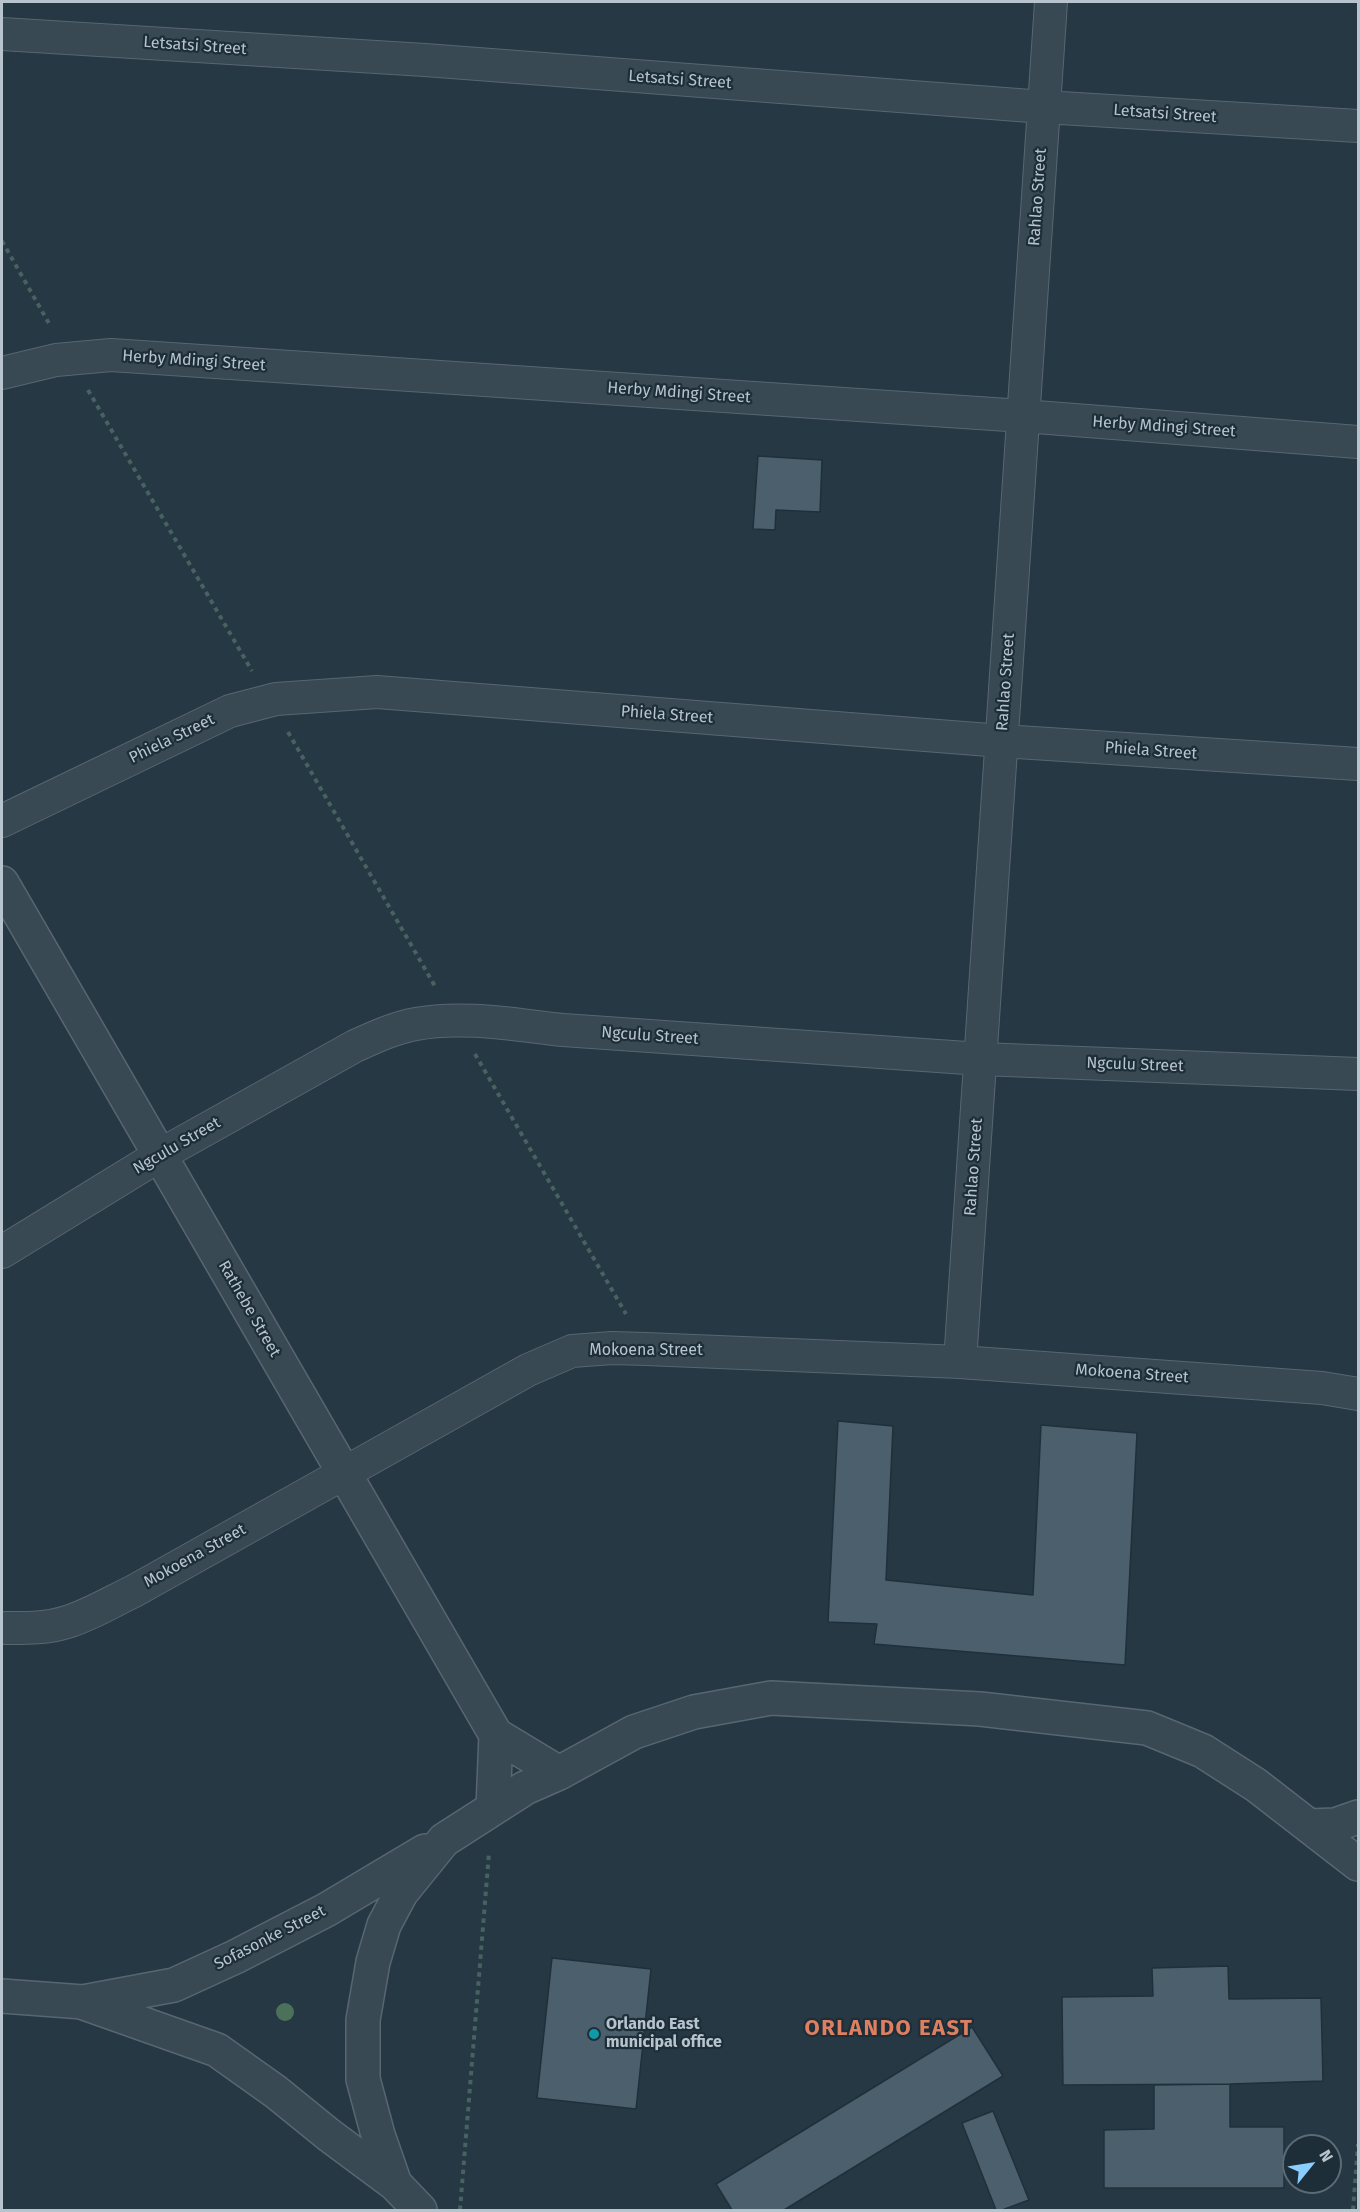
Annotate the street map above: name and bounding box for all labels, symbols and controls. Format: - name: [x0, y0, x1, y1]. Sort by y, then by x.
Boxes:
- street label: Letsatsi Street: [143, 33, 247, 59]
- street label: Letsatsi Street: [628, 67, 732, 93]
- street label: Letsatsi Street: [1113, 101, 1217, 127]
- street label: Rahlao Street: [1025, 147, 1051, 247]
- street label: Herby Mdingi Street: [122, 346, 266, 376]
- street label: Herby Mdingi Street: [607, 378, 751, 408]
- street label: Herby Mdingi Street: [1092, 412, 1236, 442]
- street label: Rahlao Street: [993, 632, 1019, 732]
- street label: Phiela Street: [620, 702, 714, 728]
- street label: Phiela Street: [126, 710, 218, 768]
- street label: Phiela Street: [1104, 738, 1198, 764]
- street label: Ngculu Street: [601, 1023, 699, 1049]
- street label: Ngculu Street: [1086, 1054, 1184, 1076]
- street label: Ngculu Street: [130, 1113, 224, 1179]
- street label: Rahlao Street: [961, 1117, 987, 1217]
- street label: Rathebe Street: [214, 1257, 284, 1361]
- street label: Mokoena Street: [589, 1341, 703, 1361]
- street label: Mokoena Street: [1075, 1360, 1189, 1388]
- street label: Mokoena Street: [141, 1520, 249, 1592]
- street label: Sofasonke Street: [211, 1902, 329, 1974]
- place label: Orlando East municipal office: [606, 2015, 722, 2053]
- district label: ORLANDO EAST: [805, 2016, 973, 2042]
- marker: Orlando East municipal office: [587, 2027, 601, 2041]
- north arrow: [1282, 2134, 1342, 2194]
- text: N: [1315, 2146, 1337, 2165]

